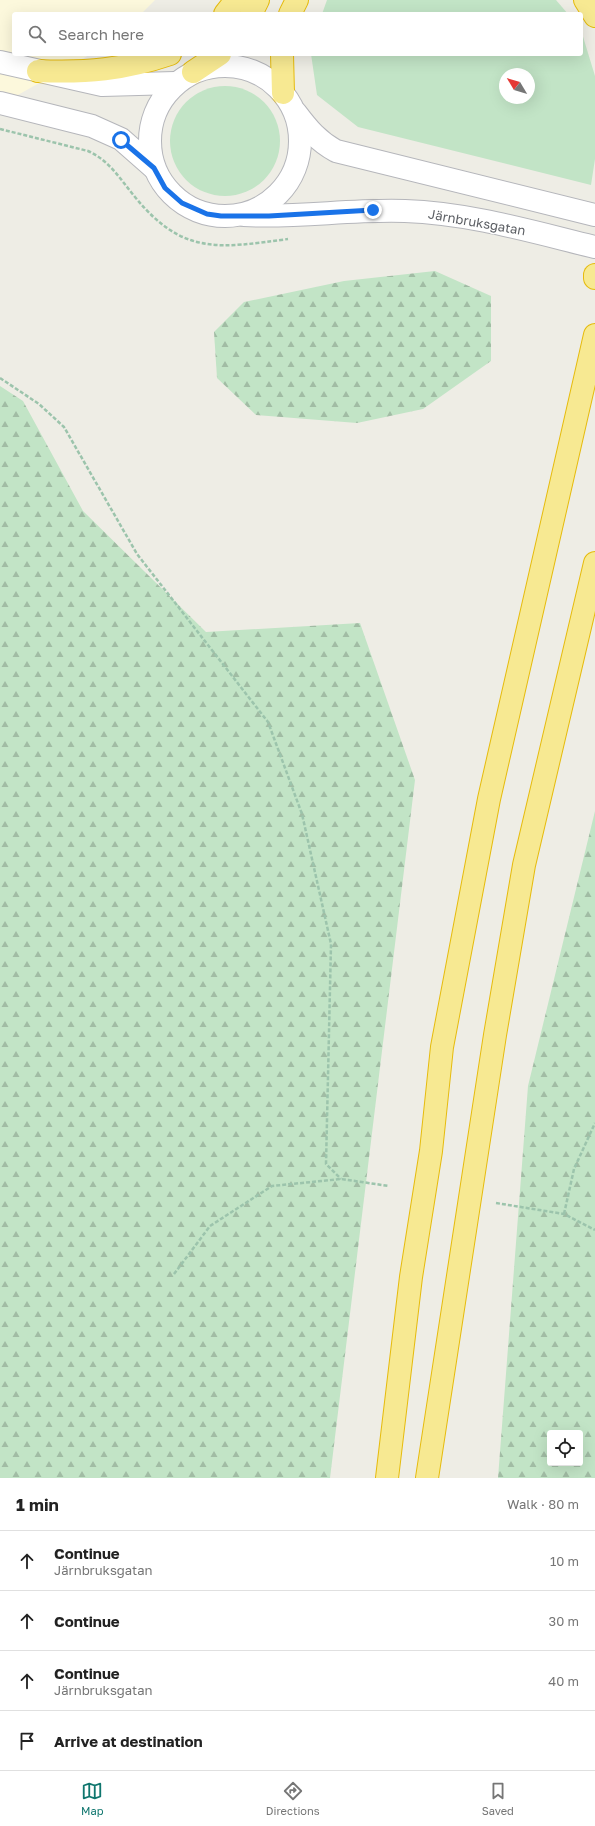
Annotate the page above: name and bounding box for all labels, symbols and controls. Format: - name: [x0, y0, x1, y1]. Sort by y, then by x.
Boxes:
- search box: [12, 12, 583, 56]
- icon: search: [26, 23, 48, 45]
- text: Search here: [58, 25, 144, 43]
- north arrow: [499, 68, 535, 104]
- route start: [112, 131, 130, 149]
- route end: [364, 201, 382, 219]
- street label: Järnbruksgatan: [427, 206, 527, 238]
- map controls: [547, 1430, 583, 1466]
- button: locate: [547, 1430, 583, 1466]
- text: 1 min: [16, 1494, 59, 1515]
- text: Walk · 80 m: [507, 1496, 579, 1512]
- text: Continue: [54, 1544, 120, 1562]
- icon: ahead: [16, 1550, 38, 1572]
- text: 10 m: [550, 1553, 579, 1569]
- text: Järnbruksgatan: [54, 1562, 153, 1578]
- icon: ahead: [16, 1610, 38, 1632]
- text: Continue: [54, 1612, 120, 1630]
- text: 30 m: [549, 1613, 579, 1629]
- text: Continue: [54, 1664, 120, 1682]
- icon: ahead: [16, 1670, 38, 1692]
- text: 40 m: [548, 1673, 579, 1689]
- text: Järnbruksgatan: [54, 1682, 153, 1698]
- icon: arrive: [16, 1730, 38, 1752]
- text: Arrive at destination: [54, 1732, 203, 1750]
- tab: Map: [81, 1780, 104, 1817]
- tab: Directions: [266, 1780, 320, 1817]
- tab: Saved: [482, 1780, 514, 1817]

